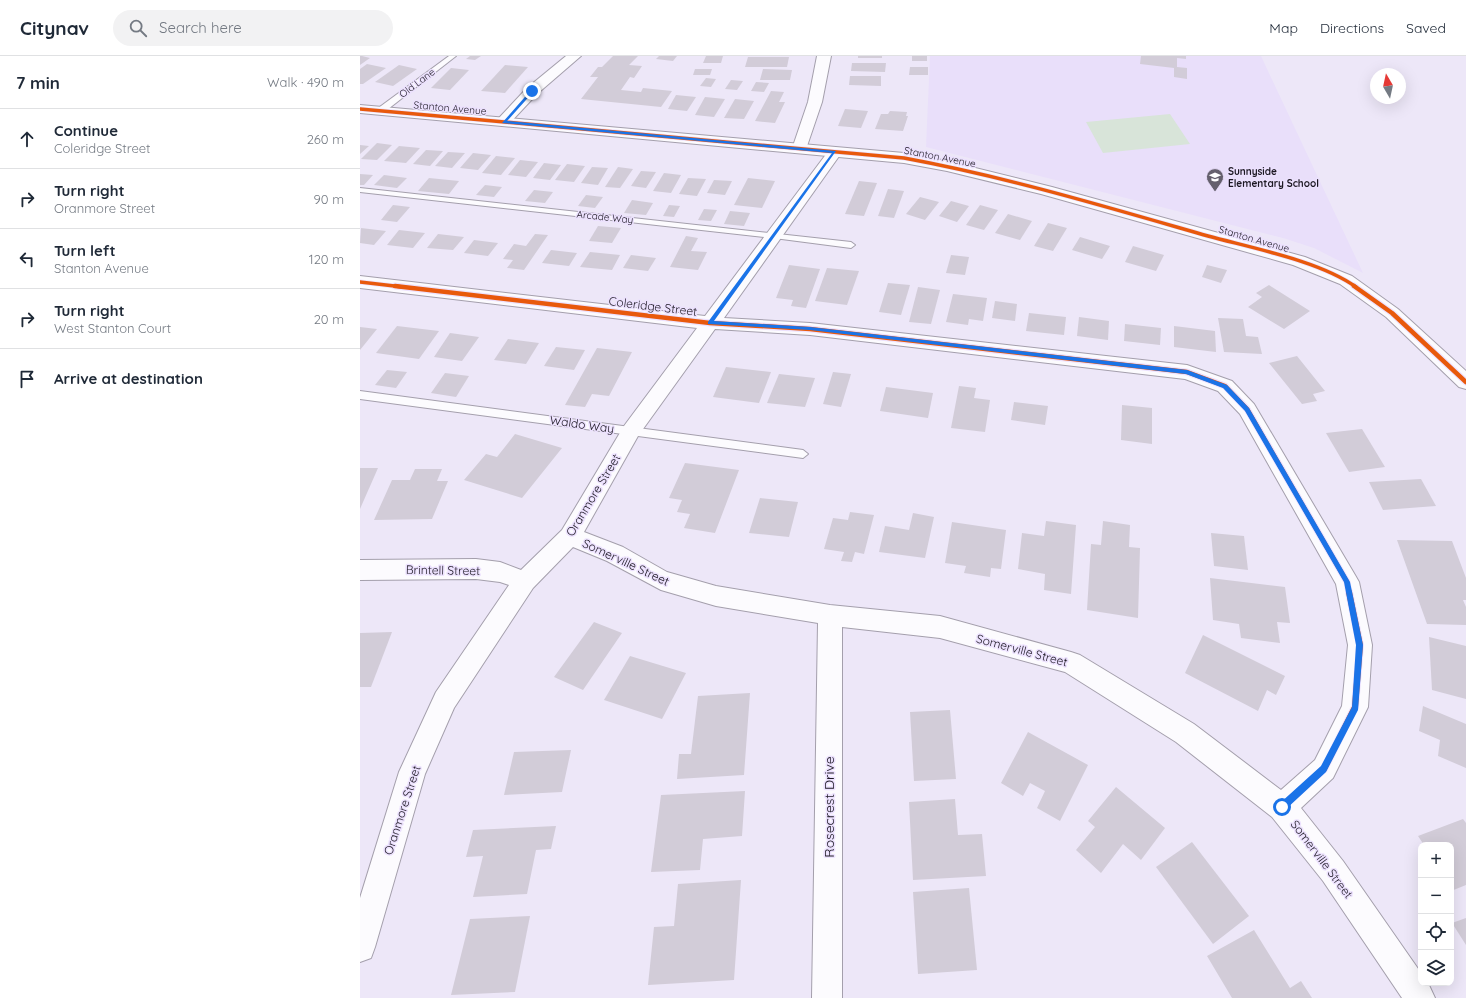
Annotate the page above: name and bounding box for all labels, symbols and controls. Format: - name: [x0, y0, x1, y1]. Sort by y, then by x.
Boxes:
- search box: [113, 10, 393, 46]
- text: Citynav: [20, 16, 89, 40]
- icon: search: [127, 17, 149, 39]
- text: Search here: [159, 18, 242, 37]
- text: Map: [1269, 19, 1298, 37]
- text: Directions: [1320, 19, 1384, 37]
- text: Saved: [1406, 19, 1446, 37]
- street label: Old Lane: [397, 65, 438, 101]
- north arrow: [1370, 68, 1406, 104]
- text: 7 min: [16, 72, 60, 93]
- text: Walk · 490 m: [267, 74, 344, 90]
- route end: [523, 82, 541, 100]
- street label: Stanton Avenue: [413, 98, 487, 118]
- text: Continue: [54, 121, 118, 140]
- icon: ahead: [16, 128, 38, 150]
- text: 260 m: [307, 131, 344, 147]
- text: Coleridge Street: [54, 140, 151, 156]
- street label: Stanton Avenue: [903, 144, 977, 170]
- place label: Sunnyside Elementary School: [1228, 165, 1319, 190]
- school or university icon: Sunnyside Elementary School: [1205, 167, 1225, 192]
- text: Turn right: [54, 181, 125, 200]
- icon: right: [16, 188, 38, 210]
- text: 90 m: [314, 191, 344, 207]
- text: Oranmore Street: [54, 200, 155, 216]
- street label: Arcade Way: [576, 208, 634, 226]
- street label: Stanton Avenue: [1217, 223, 1291, 255]
- text: Turn left: [54, 241, 116, 260]
- icon: left: [16, 248, 38, 270]
- text: 120 m: [309, 251, 344, 267]
- text: Stanton Avenue: [54, 260, 149, 276]
- street label: Coleridge Street: [608, 293, 698, 319]
- text: Turn right: [54, 301, 125, 320]
- icon: right: [16, 308, 38, 330]
- text: 20 m: [314, 311, 344, 327]
- text: West Stanton Court: [54, 320, 171, 336]
- icon: arrive: [16, 368, 38, 390]
- text: Arrive at destination: [54, 369, 203, 388]
- street label: Waldo Way: [549, 412, 615, 436]
- street label: Oranmore Street: [563, 451, 623, 539]
- street label: Somerville Street: [580, 535, 672, 589]
- street label: Brintell Street: [406, 562, 480, 578]
- street label: Somerville Street: [975, 631, 1069, 669]
- street label: Rosecrest Drive: [820, 756, 838, 858]
- street label: Oranmore Street: [380, 763, 424, 857]
- route start: [1273, 798, 1291, 816]
- street label: Somerville Street: [1288, 817, 1356, 901]
- map controls: [1418, 842, 1454, 986]
- button: +: [1418, 842, 1454, 878]
- button: −: [1418, 878, 1454, 914]
- button: locate: [1418, 914, 1454, 950]
- button: layers: [1418, 950, 1454, 986]

